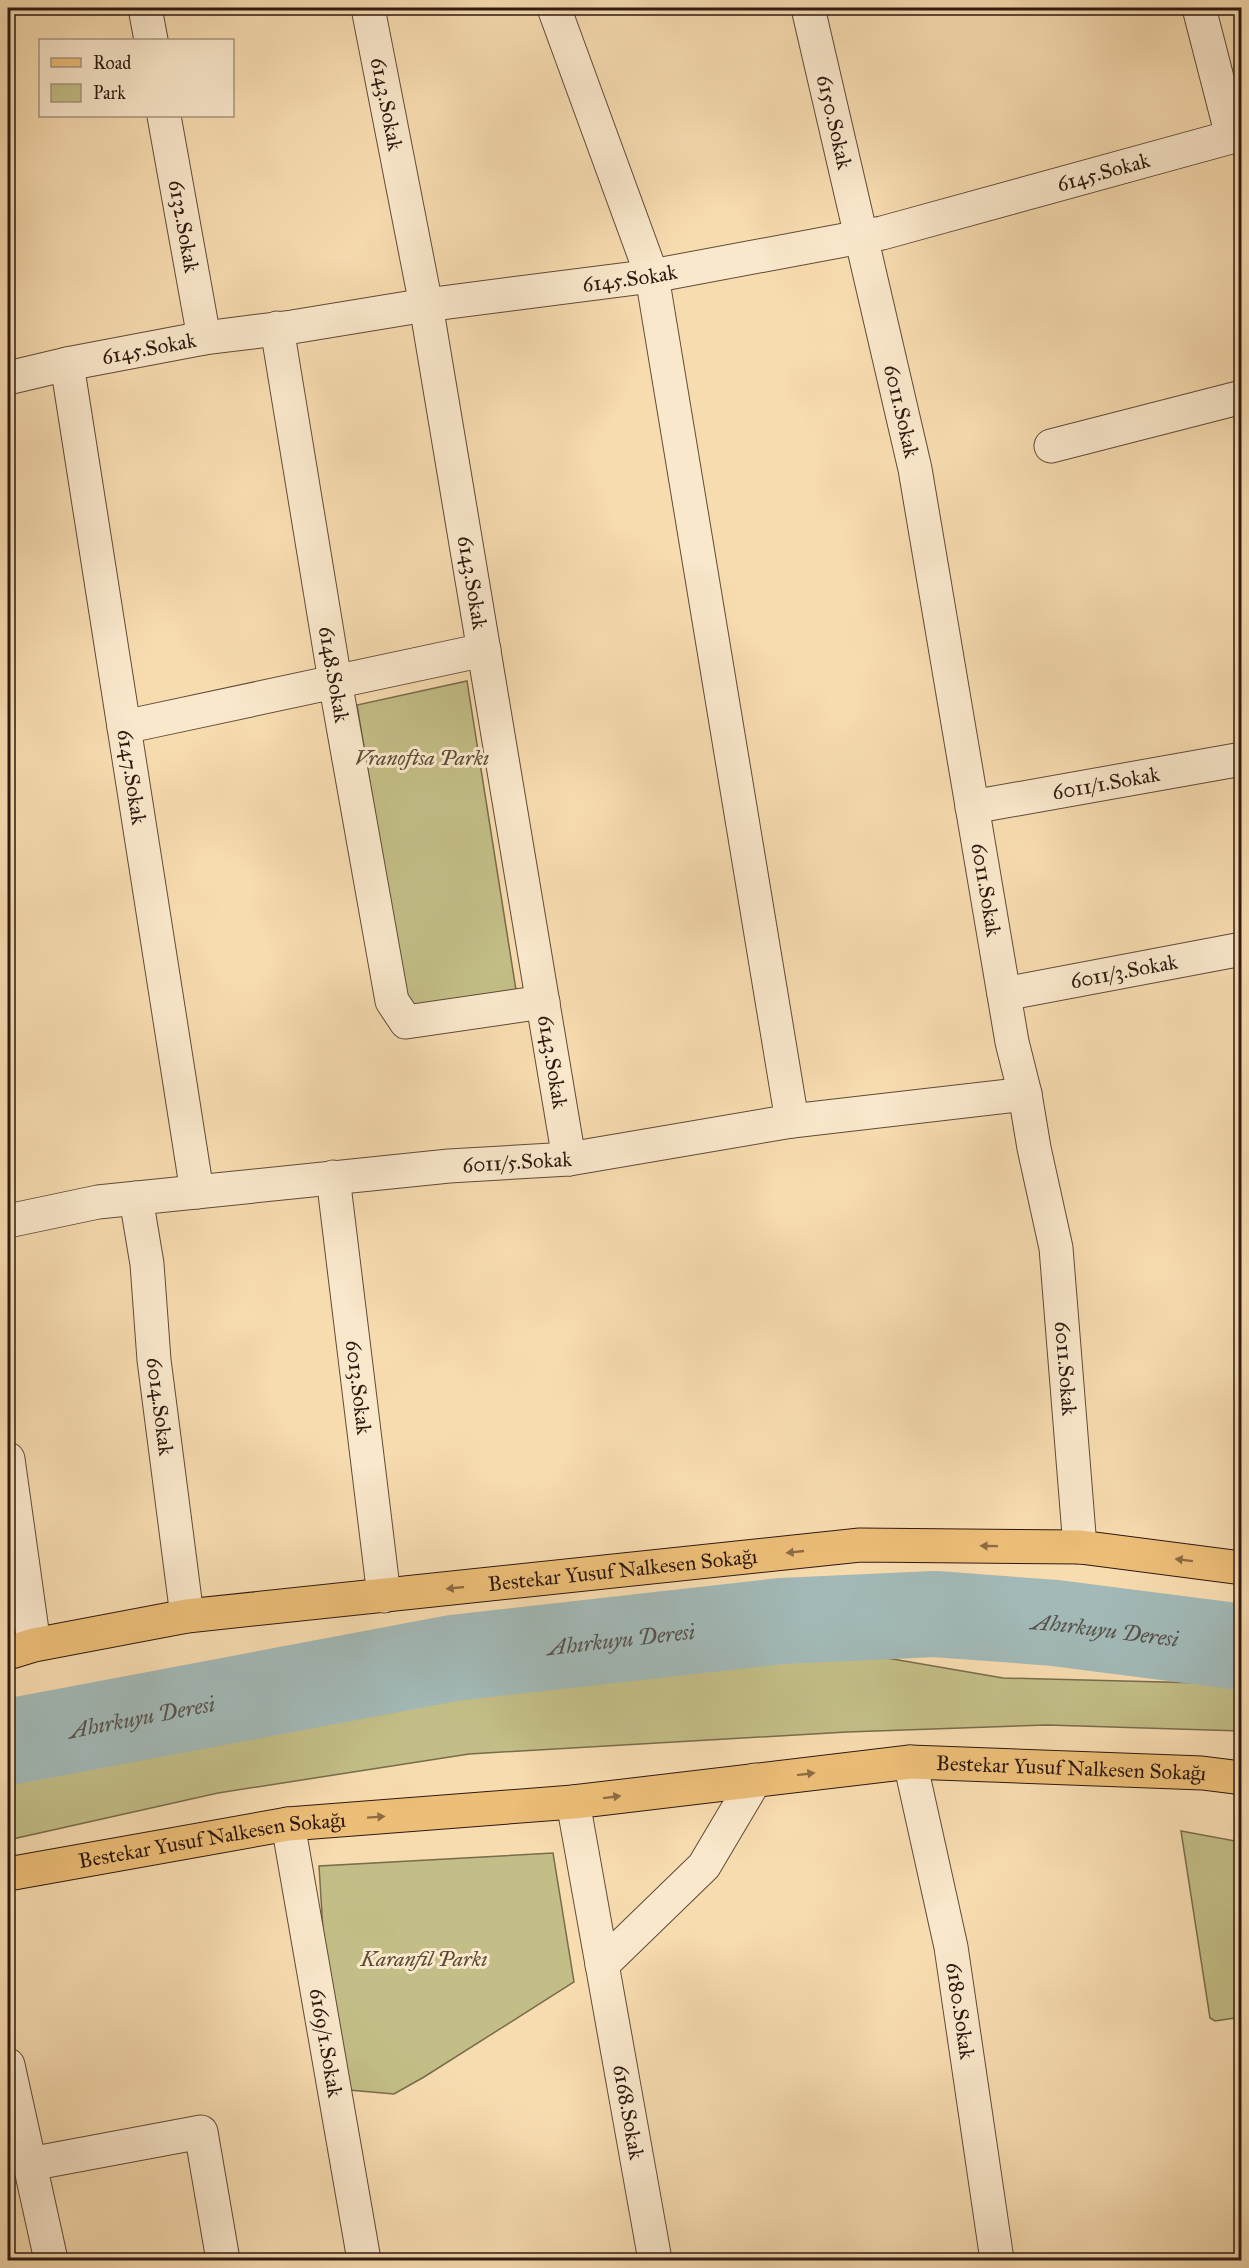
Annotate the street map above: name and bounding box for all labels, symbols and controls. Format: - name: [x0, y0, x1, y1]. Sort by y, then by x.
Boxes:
- legend: [39, 39, 234, 117]
- text: Road: [93, 52, 131, 74]
- street label: 6143.Sokak: [365, 55, 409, 153]
- street label: 6150.Sokak: [811, 72, 858, 172]
- text: Park: [93, 82, 126, 104]
- street label: 6145.Sokak: [1054, 147, 1153, 197]
- street label: 6132.Sokak: [163, 178, 205, 275]
- street label: 6145.Sokak: [581, 259, 679, 298]
- street label: 6145.Sokak: [100, 327, 198, 370]
- street label: 6011.Sokak: [878, 362, 925, 461]
- street label: 6143.Sokak: [452, 534, 493, 632]
- street label: 6148.Sokak: [313, 624, 355, 725]
- street label: 6147.Sokak: [112, 727, 152, 827]
- park label: Vranoftsa Parkı: [355, 745, 489, 771]
- street label: 6011/1.Sokak: [1050, 761, 1162, 806]
- street label: 6011.Sokak: [965, 841, 1007, 939]
- street label: 6011/3.Sokak: [1068, 948, 1180, 994]
- street label: 6143.Sokak: [532, 1013, 573, 1111]
- street label: 6011/5.Sokak: [461, 1146, 573, 1178]
- street label: 6011.Sokak: [1049, 1320, 1082, 1417]
- street label: 6013.Sokak: [340, 1339, 377, 1436]
- street label: 6014.Sokak: [141, 1356, 179, 1457]
- one-way arrow: [980, 1541, 999, 1551]
- street label: Bestekar Yusuf Nalkesen Sokağı: [487, 1543, 759, 1597]
- one-way arrow: [785, 1547, 804, 1557]
- one-way arrow: [1174, 1556, 1193, 1565]
- one-way arrow: [445, 1583, 464, 1593]
- water label: Ahırkuyu Deresi: [1028, 1608, 1181, 1652]
- water label: Ahırkuyu Deresi: [544, 1617, 697, 1661]
- water label: Ahırkuyu Deresi: [64, 1690, 218, 1744]
- street label: Bestekar Yusuf Nalkesen Sokağı: [936, 1750, 1208, 1786]
- one-way arrow: [797, 1770, 816, 1779]
- one-way arrow: [603, 1792, 622, 1802]
- street label: Bestekar Yusuf Nalkesen Sokağı: [76, 1807, 347, 1874]
- one-way arrow: [367, 1812, 386, 1822]
- park label: Karanfil Parkı: [360, 1946, 487, 1972]
- street label: 6180.Sokak: [940, 1961, 980, 2061]
- street label: 6169/1.Sokak: [304, 1986, 348, 2100]
- street label: 6168.Sokak: [607, 2062, 650, 2162]

